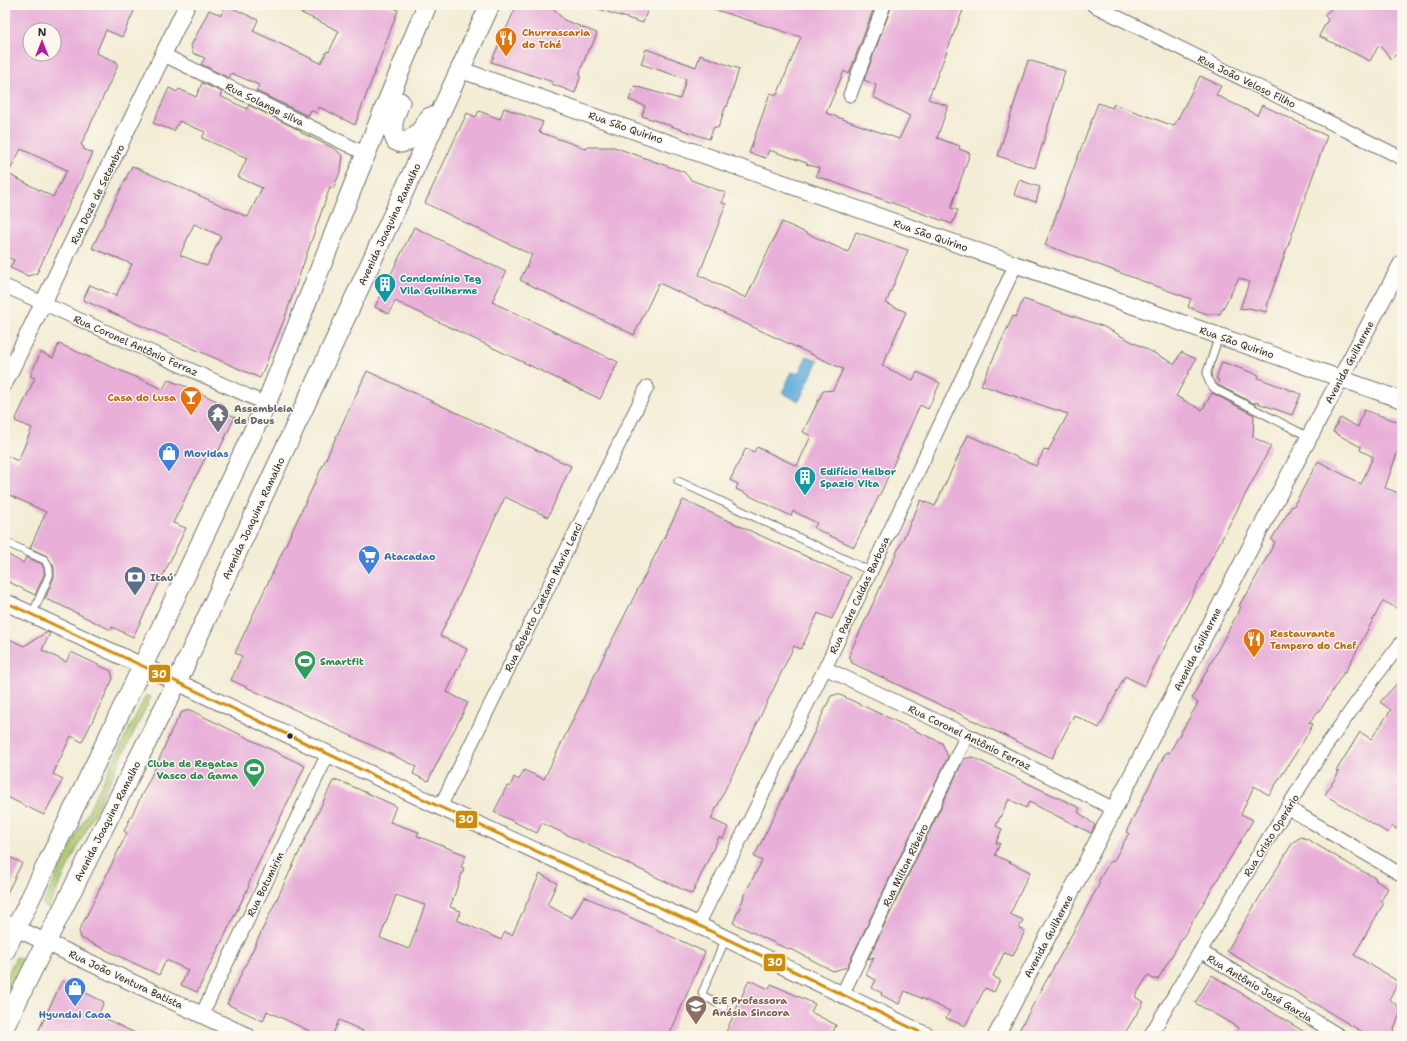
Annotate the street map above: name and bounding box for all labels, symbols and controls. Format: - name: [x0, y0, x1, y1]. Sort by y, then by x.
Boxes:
- north arrow: [22, 22, 62, 62]
- text: N: [38, 25, 47, 40]
- restaurant icon: Churrascaria do Tché: [493, 25, 519, 58]
- place label: Churrascaria do Tché: [522, 26, 590, 51]
- street label: Rua João Veloso Filho: [1196, 52, 1298, 111]
- street label: Rua Solange silva: [224, 80, 307, 129]
- street label: Rua São Quirino: [587, 109, 665, 146]
- street label: Rua Doze de Setembro: [68, 142, 127, 246]
- street label: Avenida Joaquina Ramalho: [355, 161, 424, 287]
- street label: Rua São Quirino: [892, 217, 970, 254]
- building icon: Condomínio Teg Vila Guilherme: [372, 271, 398, 304]
- place label: Condomínio Teg Vila Guilherme: [400, 272, 482, 297]
- street label: Rua Coronel Antônio Ferraz: [72, 312, 200, 379]
- street label: Avenida Guilherme: [1322, 318, 1377, 406]
- street label: Rua São Quirino: [1198, 324, 1276, 361]
- bar icon: Casa do Lusa: [178, 384, 204, 417]
- place label: Casa do Lusa: [108, 391, 176, 404]
- temple icon: Assembleia de Deus: [205, 401, 231, 434]
- place label: Assembleia de Deus: [234, 402, 293, 427]
- shop icon: Movidas: [156, 440, 182, 473]
- place label: Movidas: [184, 447, 229, 460]
- street label: Avenida Joaquina Ramalho: [219, 455, 288, 581]
- building icon: Edifício Helbor Spazio Vita: [792, 464, 818, 497]
- place label: Edifício Helbor Spazio Vita: [820, 465, 897, 490]
- street label: Rua Roberto Caetano Maria Lenci: [502, 520, 585, 674]
- street label: Rua Padre Caldas Barbosa: [827, 534, 893, 656]
- supermarket icon: Atacadao: [356, 543, 382, 576]
- place label: Atacadao: [384, 550, 436, 563]
- bank icon: Itaú: [122, 564, 148, 597]
- place label: Itaú: [150, 571, 173, 584]
- street label: Avenida Guilherme: [1171, 605, 1224, 693]
- restaurant icon: Restaurante Tempero do Chef: [1241, 626, 1267, 659]
- place label: Restaurante Tempero do Chef: [1270, 627, 1356, 652]
- sports icon: Smartfit: [292, 648, 318, 681]
- place label: Smartfit: [320, 655, 364, 668]
- line badge: 30: [148, 664, 171, 683]
- text: 30: [151, 667, 167, 682]
- street label: Rua Coronel Antônio Ferraz: [906, 702, 1033, 773]
- unlabelled marker: [285, 731, 295, 741]
- sports icon: Clube de Regatas Vasco da Gama: [241, 756, 267, 789]
- place label: Clube de Regatas Vasco da Gama: [147, 757, 238, 782]
- street label: Avenida Joaquina Ramalho: [71, 759, 144, 884]
- street label: Rua Cristo Operário: [1241, 792, 1302, 879]
- line badge: 30: [455, 810, 478, 829]
- text: 30: [458, 812, 474, 827]
- street label: Rua Milton Ribeiro: [880, 822, 931, 909]
- street label: Rua Botumirim: [244, 849, 287, 919]
- street label: Avenida Guilherme: [1021, 892, 1076, 980]
- street label: Rua João Ventura Batista: [67, 947, 186, 1012]
- street label: Rua Antônio José Garcia: [1205, 952, 1315, 1025]
- line badge: 30: [763, 953, 786, 972]
- text: 30: [767, 955, 783, 970]
- shop icon: Hyundai Caoa: [62, 975, 88, 1008]
- school or university icon: E.E Professora Anésia Sincora: [683, 993, 709, 1026]
- place label: E.E Professora Anésia Sincora: [712, 994, 790, 1019]
- place label: Hyundai Caoa: [39, 1008, 111, 1021]

